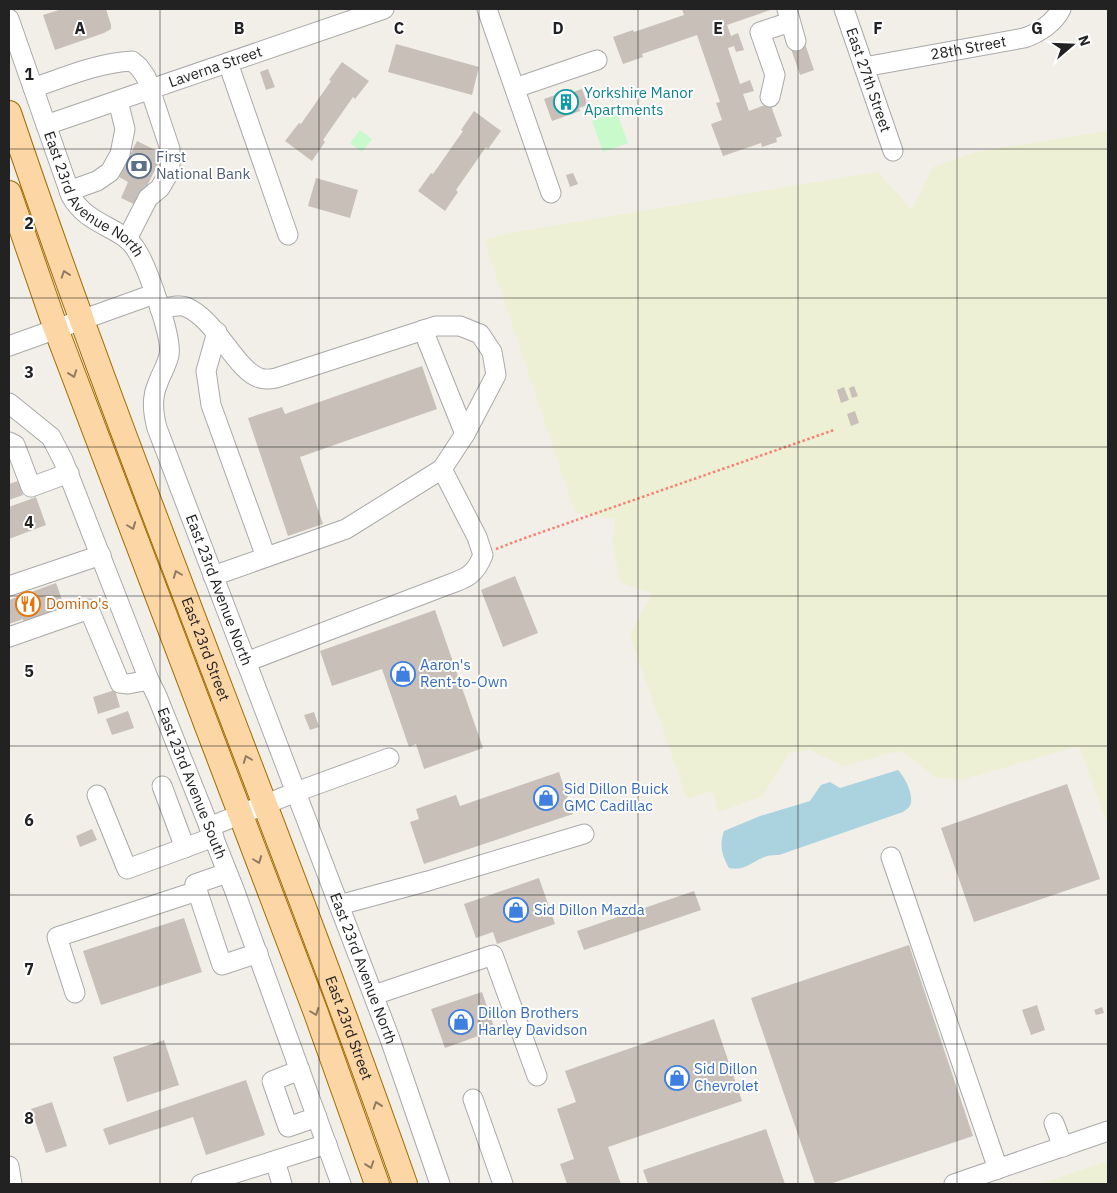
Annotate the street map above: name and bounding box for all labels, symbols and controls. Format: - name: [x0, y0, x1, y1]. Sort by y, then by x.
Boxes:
- text: A: [75, 18, 86, 38]
- text: B: [234, 18, 245, 38]
- text: C: [394, 18, 404, 38]
- text: D: [552, 18, 564, 38]
- text: E: [713, 18, 723, 38]
- text: F: [873, 18, 883, 38]
- text: G: [1031, 18, 1043, 38]
- north arrow: [1047, 20, 1097, 70]
- street label: East 27th Street: [842, 25, 896, 135]
- street label: 28th Street: [929, 31, 1008, 64]
- text: N: [1074, 33, 1094, 48]
- street label: Laverna Street: [166, 42, 264, 91]
- text: 1: [24, 64, 34, 84]
- place label: Yorkshire Manor Apartments: [584, 83, 694, 119]
- building icon: Yorkshire Manor Apartments: [553, 89, 579, 115]
- street label: East 23rd Avenue North: [40, 129, 148, 260]
- place label: First National Bank: [156, 147, 251, 183]
- bank icon: First National Bank: [126, 153, 152, 179]
- text: 2: [24, 213, 34, 233]
- one-way arrow: [61, 270, 71, 279]
- text: 3: [24, 362, 34, 382]
- one-way arrow: [67, 369, 77, 378]
- street label: East 23rd Avenue North: [182, 511, 257, 668]
- text: 4: [24, 512, 34, 532]
- one-way arrow: [125, 521, 136, 530]
- one-way arrow: [173, 571, 183, 579]
- restaurant icon: Domino's: [15, 591, 41, 617]
- place label: Domino's: [46, 594, 109, 613]
- street label: East 23rd Street: [177, 594, 234, 704]
- place label: Aaron's Rent-to-Own: [420, 655, 508, 691]
- text: 5: [24, 661, 34, 681]
- shop icon: Aaron's Rent-to-Own: [390, 661, 416, 687]
- street label: East 23rd Avenue South: [153, 704, 231, 862]
- one-way arrow: [243, 755, 253, 764]
- place label: Sid Dillon Buick GMC Cadillac: [564, 779, 669, 815]
- shop icon: Sid Dillon Buick GMC Cadillac: [533, 785, 559, 811]
- text: 6: [24, 810, 34, 830]
- one-way arrow: [252, 855, 262, 864]
- street label: East 23rd Avenue North: [326, 890, 401, 1046]
- shop icon: Sid Dillon Mazda: [503, 897, 529, 923]
- place label: Sid Dillon Mazda: [534, 900, 645, 919]
- text: 7: [24, 959, 34, 979]
- street label: East 23rd Street: [321, 973, 377, 1082]
- place label: Dillon Brothers Harley Davidson: [478, 1003, 587, 1039]
- one-way arrow: [309, 1007, 319, 1016]
- shop icon: Dillon Brothers Harley Davidson: [448, 1009, 474, 1035]
- place label: Sid Dillon Chevrolet: [694, 1059, 759, 1095]
- shop icon: Sid Dillon Chevrolet: [664, 1065, 690, 1091]
- one-way arrow: [373, 1102, 383, 1110]
- text: 8: [24, 1108, 34, 1128]
- one-way arrow: [364, 1160, 374, 1168]

